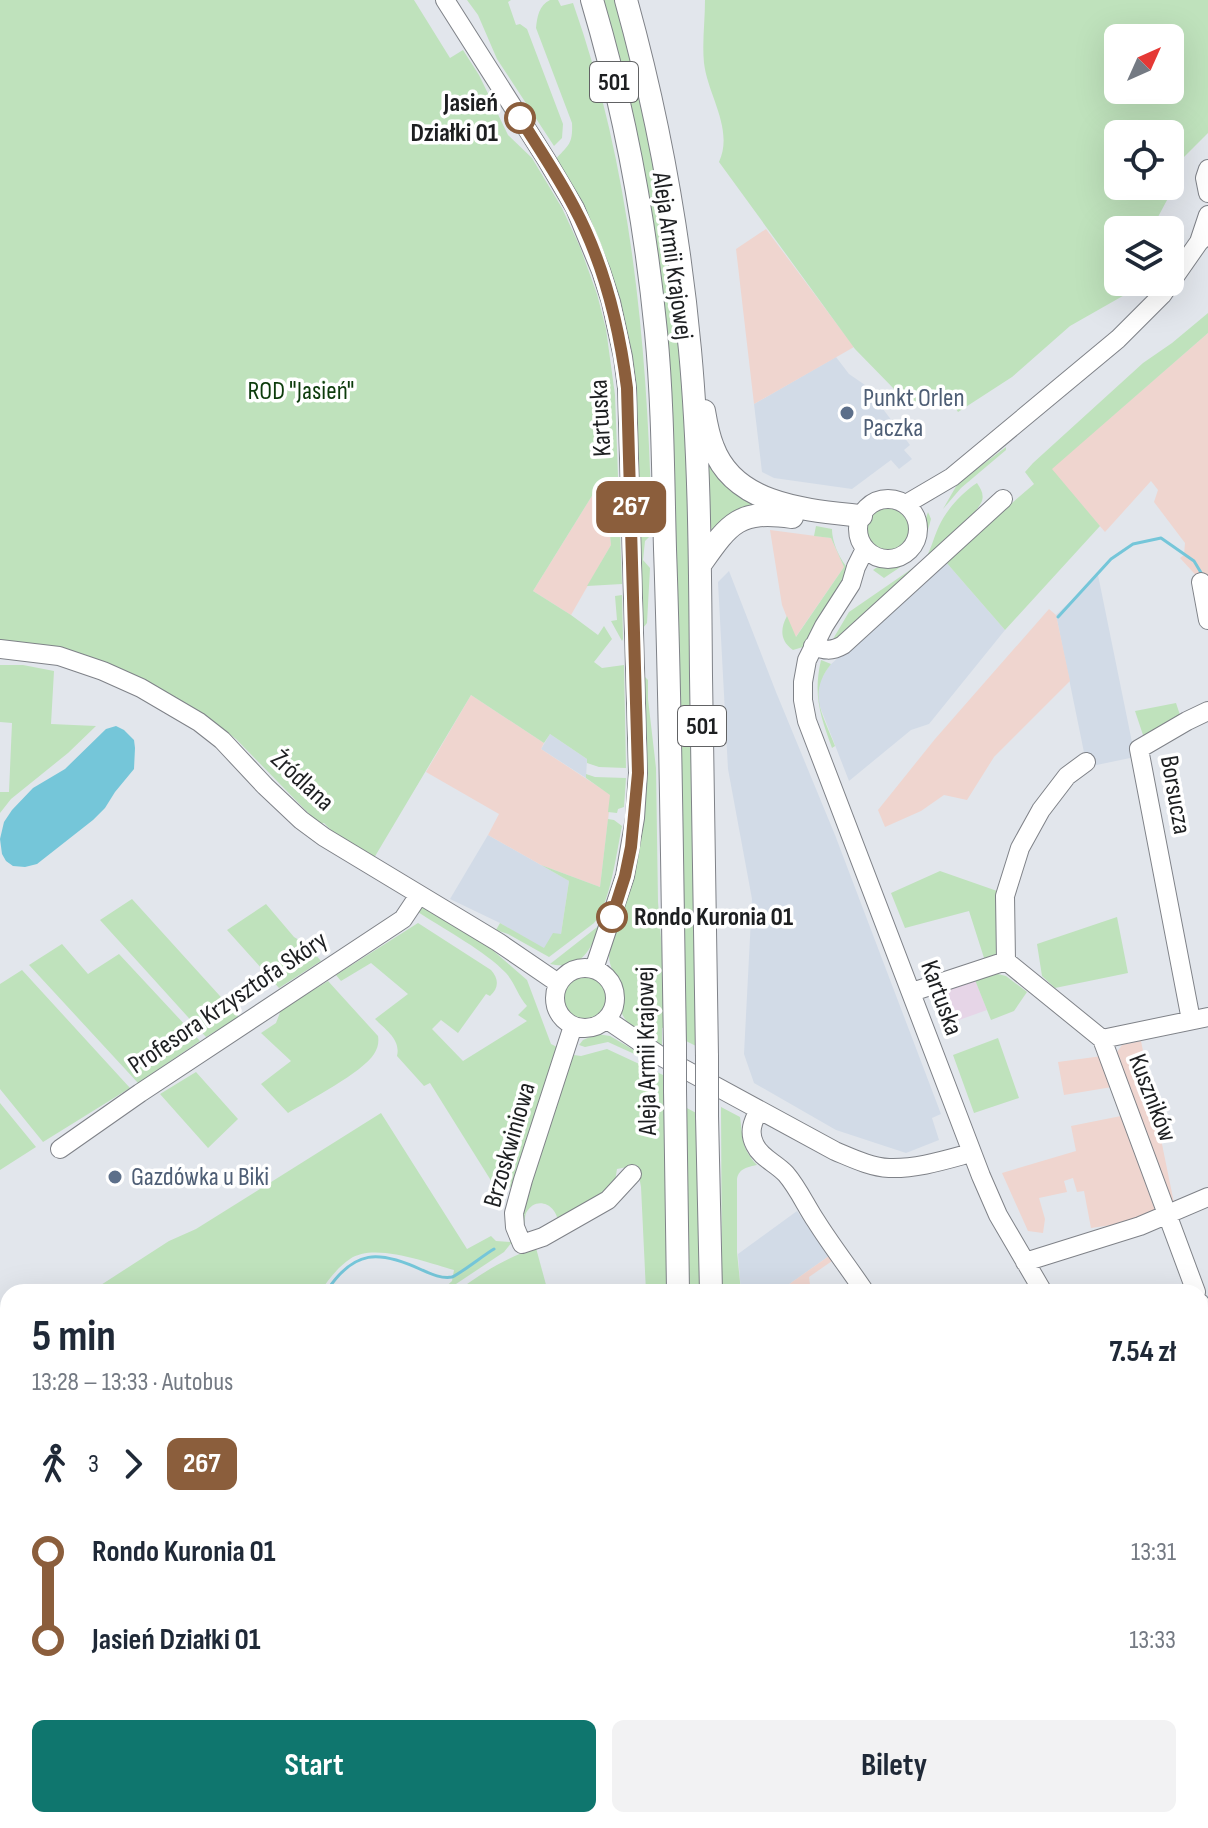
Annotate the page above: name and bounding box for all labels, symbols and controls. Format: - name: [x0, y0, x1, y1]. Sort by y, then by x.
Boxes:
- north arrow: [1104, 24, 1184, 104]
- map controls: [1104, 24, 1184, 296]
- road number: 501: [590, 62, 638, 102]
- place label: Jasień Działki 01: [410, 88, 498, 149]
- marker: Jasień Działki 01: [505, 103, 535, 133]
- button: locate: [1104, 120, 1184, 200]
- street label: Aleja Armii Krajowej: [645, 169, 699, 342]
- button: layers: [1104, 216, 1184, 296]
- park label: ROD "Jasień": [248, 376, 354, 407]
- street label: Kartuska: [583, 378, 619, 458]
- place label: Punkt Orlen Paczka: [863, 383, 965, 444]
- marker: Punkt Orlen Paczka: [838, 404, 856, 422]
- line badge: 267: [585, 481, 677, 533]
- text: 267: [612, 490, 650, 523]
- road number: 501: [678, 706, 726, 746]
- street label: Źródlana: [264, 744, 340, 818]
- street label: Borsucza: [1153, 753, 1197, 837]
- marker: Rondo Kuronia 01: [597, 902, 627, 932]
- place label: Rondo Kuronia 01: [634, 902, 793, 933]
- street label: Profesora Krzysztofa Skóry: [123, 925, 333, 1081]
- street label: Kartuska: [913, 956, 969, 1040]
- street label: Aleja Armii Krajowej: [630, 966, 664, 1137]
- street label: Kuszników: [1121, 1050, 1183, 1147]
- street label: Brzoskwiniowa: [477, 1079, 543, 1211]
- place label: Gazdówka u Biki: [131, 1162, 269, 1193]
- marker: Gazdówka u Biki: [106, 1168, 124, 1186]
- text: 5 min: [32, 1310, 116, 1363]
- text: 7.54 zł: [1109, 1334, 1176, 1370]
- text: 13:28 – 13:33 · Autobus: [32, 1367, 233, 1398]
- icon: walk: [32, 1442, 76, 1486]
- icon: forward: [111, 1442, 155, 1486]
- text: 267: [183, 1447, 221, 1480]
- text: 3: [88, 1449, 99, 1480]
- text: Rondo Kuronia 01: [92, 1534, 276, 1570]
- text: 13:31: [1131, 1537, 1176, 1568]
- text: Jasień Działki 01: [92, 1622, 260, 1658]
- text: 13:33: [1129, 1625, 1176, 1656]
- button: Start: [32, 1720, 596, 1812]
- button: Bilety: [612, 1720, 1176, 1812]

